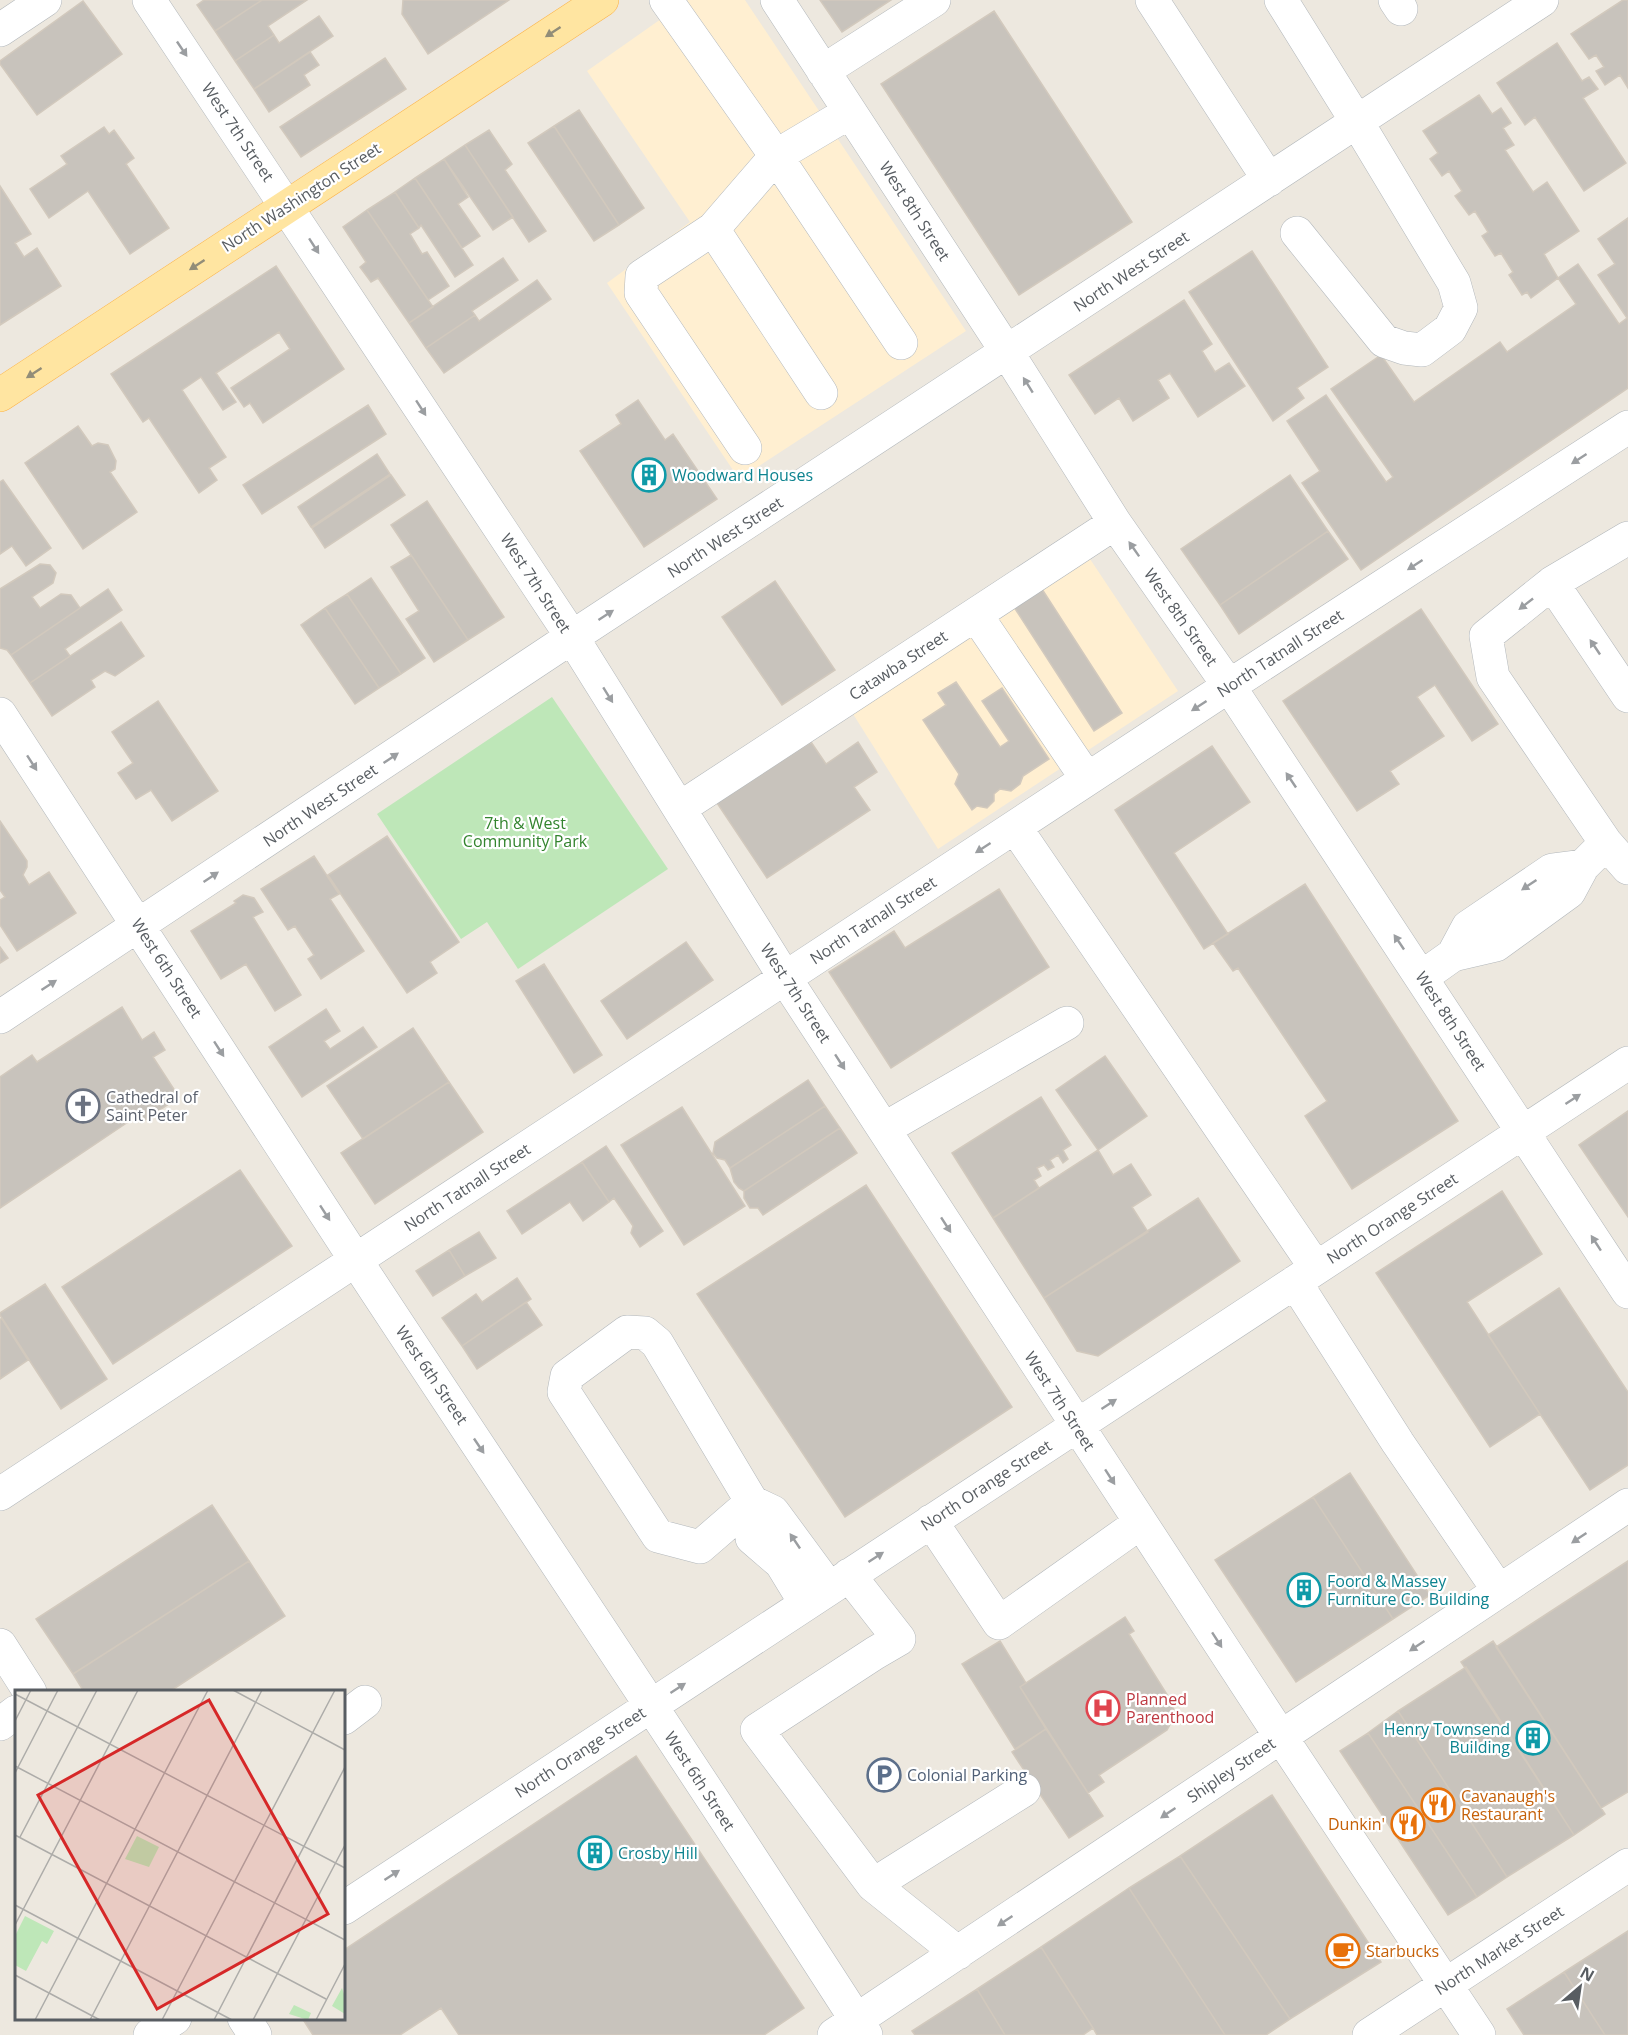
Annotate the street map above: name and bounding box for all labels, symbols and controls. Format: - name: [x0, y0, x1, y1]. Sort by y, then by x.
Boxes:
- one-way arrow: [545, 26, 561, 37]
- one-way arrow: [176, 40, 188, 56]
- street label: West 7th Street: [197, 78, 279, 186]
- street label: North Washington Street: [217, 137, 385, 257]
- street label: West 8th Street: [875, 157, 956, 265]
- street label: North West Street: [1069, 225, 1193, 317]
- one-way arrow: [308, 238, 319, 254]
- one-way arrow: [188, 260, 205, 271]
- one-way arrow: [25, 367, 42, 378]
- one-way arrow: [1023, 377, 1034, 394]
- one-way arrow: [415, 400, 427, 416]
- one-way arrow: [1571, 453, 1587, 464]
- building icon: Woodward Houses: [631, 457, 667, 493]
- place label: Woodward Houses: [672, 464, 813, 486]
- street label: North West Street: [663, 491, 787, 583]
- street label: West 7th Street: [496, 529, 577, 637]
- one-way arrow: [1128, 542, 1140, 558]
- one-way arrow: [1407, 559, 1423, 570]
- street label: West 8th Street: [1139, 564, 1223, 671]
- one-way arrow: [1519, 597, 1534, 610]
- street label: North Tatnall Street: [1212, 604, 1348, 702]
- one-way arrow: [598, 610, 614, 621]
- street label: Catawba Street: [844, 625, 952, 705]
- one-way arrow: [1589, 640, 1601, 656]
- one-way arrow: [603, 686, 614, 703]
- one-way arrow: [1191, 700, 1207, 711]
- one-way arrow: [383, 752, 399, 763]
- one-way arrow: [26, 755, 37, 771]
- street label: North West Street: [258, 758, 382, 852]
- one-way arrow: [1286, 772, 1297, 788]
- park label: 7th & West Community Park: [463, 812, 588, 852]
- one-way arrow: [975, 842, 992, 853]
- one-way arrow: [203, 871, 219, 883]
- street label: North Tatnall Street: [805, 871, 941, 969]
- one-way arrow: [1522, 879, 1538, 891]
- street label: West 6th Street: [127, 914, 208, 1022]
- one-way arrow: [1393, 935, 1405, 951]
- street label: West 7th Street: [756, 939, 837, 1047]
- street label: West 8th Street: [1411, 967, 1492, 1075]
- one-way arrow: [41, 980, 57, 991]
- one-way arrow: [214, 1041, 225, 1057]
- one-way arrow: [834, 1054, 845, 1070]
- place label: Cathedral of Saint Peter: [106, 1086, 200, 1126]
- church icon: Cathedral of Saint Peter: [65, 1088, 101, 1124]
- one-way arrow: [1564, 1093, 1580, 1105]
- street label: North Tatnall Street: [399, 1138, 535, 1236]
- street label: North Orange Street: [1322, 1167, 1462, 1269]
- one-way arrow: [319, 1205, 330, 1221]
- one-way arrow: [940, 1217, 952, 1233]
- one-way arrow: [1591, 1235, 1602, 1251]
- street label: West 6th Street: [391, 1321, 473, 1429]
- street label: West 7th Street: [1020, 1347, 1101, 1455]
- one-way arrow: [1101, 1398, 1117, 1410]
- street label: North Orange Street: [916, 1434, 1056, 1536]
- one-way arrow: [473, 1438, 484, 1454]
- one-way arrow: [1104, 1469, 1115, 1485]
- one-way arrow: [1572, 1532, 1588, 1544]
- one-way arrow: [790, 1533, 801, 1549]
- one-way arrow: [868, 1552, 884, 1563]
- place label: Foord & Massey Furniture Co. Building: [1327, 1570, 1490, 1610]
- building icon: Foord & Massey Furniture Co. Building: [1286, 1572, 1322, 1608]
- one-way arrow: [1211, 1632, 1222, 1648]
- one-way arrow: [1409, 1640, 1425, 1651]
- one-way arrow: [670, 1682, 686, 1693]
- place label: Planned Parenthood: [1126, 1688, 1214, 1728]
- inset map: [15, 1690, 345, 2020]
- hospital icon: Planned Parenthood: [1085, 1690, 1121, 1726]
- street label: North Orange Street: [510, 1701, 650, 1803]
- place label: Henry Townsend Building: [1384, 1718, 1510, 1758]
- building icon: Henry Townsend Building: [1515, 1720, 1551, 1756]
- street label: West 6th Street: [660, 1727, 741, 1835]
- street label: Shipley Street: [1182, 1732, 1280, 1808]
- parking icon: Colonial Parking: [866, 1757, 902, 1793]
- place label: Colonial Parking: [907, 1764, 1028, 1786]
- place label: Cavanaugh's Restaurant: [1461, 1785, 1555, 1825]
- restaurant icon: Cavanaugh's Restaurant: [1420, 1787, 1456, 1823]
- restaurant icon: Dunkin': [1390, 1806, 1426, 1842]
- one-way arrow: [1159, 1807, 1176, 1818]
- place label: Dunkin': [1328, 1813, 1385, 1835]
- building icon: Crosby Hill: [577, 1835, 613, 1871]
- place label: Crosby Hill: [618, 1842, 698, 1864]
- one-way arrow: [384, 1870, 401, 1881]
- street label: North Market Street: [1430, 1900, 1568, 2000]
- one-way arrow: [998, 1915, 1014, 1927]
- cafe icon: Starbucks: [1325, 1933, 1361, 1969]
- place label: Starbucks: [1366, 1940, 1439, 1962]
- north arrow: [1550, 1957, 1610, 2017]
- text: N: [1576, 1961, 1598, 1987]

